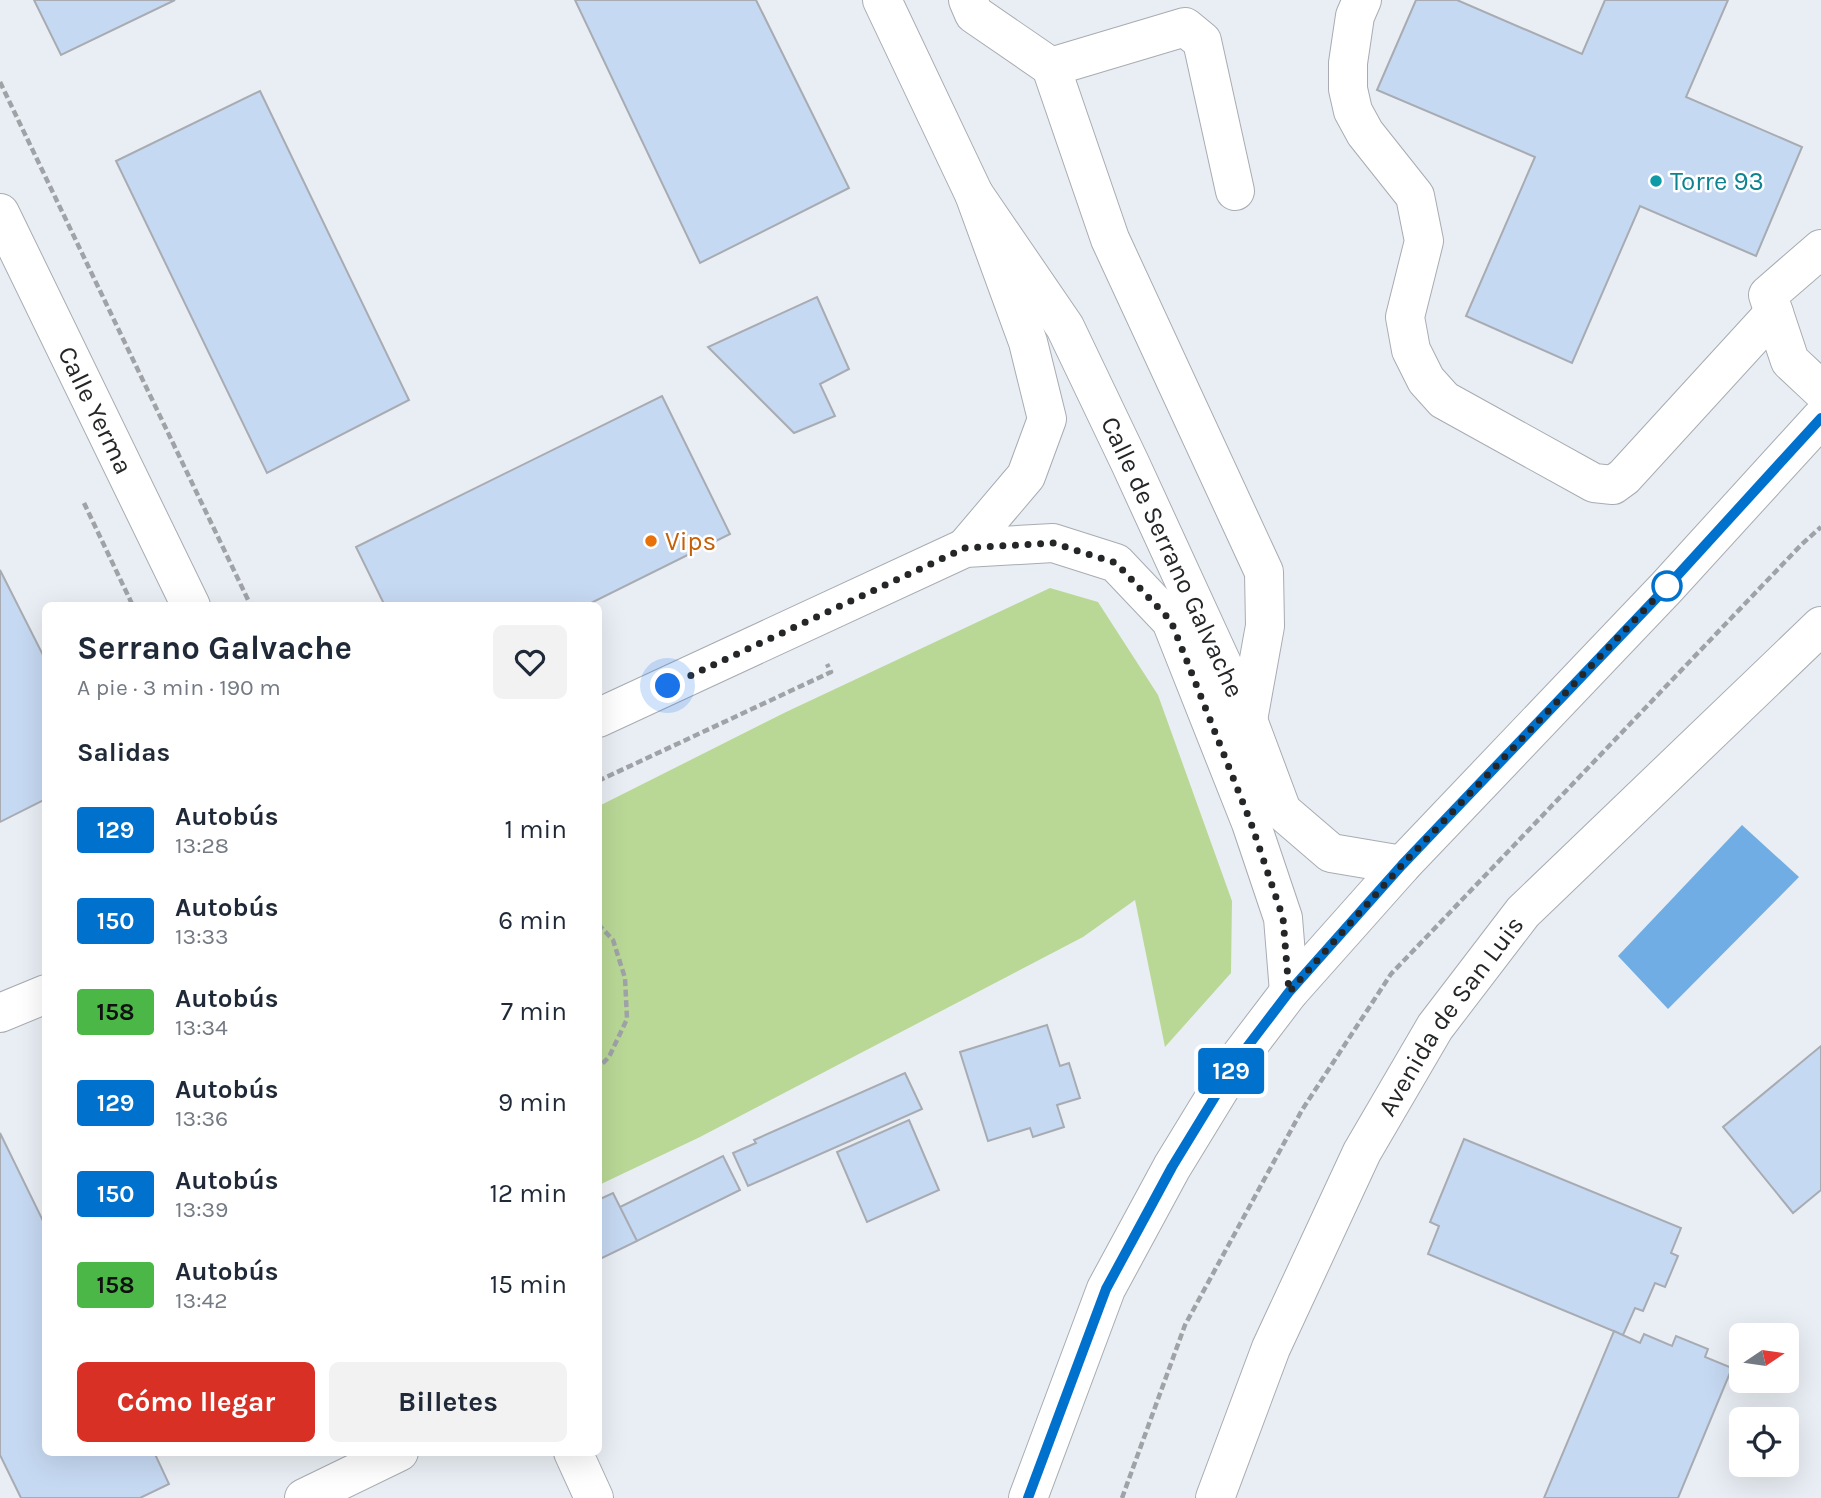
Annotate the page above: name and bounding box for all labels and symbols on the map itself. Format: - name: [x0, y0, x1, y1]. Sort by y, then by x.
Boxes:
- place label: Torre 93: [1670, 166, 1764, 197]
- marker: Torre 93: [1648, 173, 1664, 189]
- street label: Calle Yerma: [51, 341, 139, 479]
- street label: Calle de Serrano Galvache: [1094, 412, 1250, 702]
- place label: Vips: [665, 526, 716, 557]
- marker: Vips: [643, 533, 659, 549]
- unlabelled marker: [1652, 571, 1682, 601]
- your location: [650, 668, 685, 703]
- street label: Avenida de San Luis: [1372, 910, 1531, 1122]
- line badge: 129: [1191, 1048, 1271, 1094]
- north arrow: [1729, 1323, 1799, 1393]

